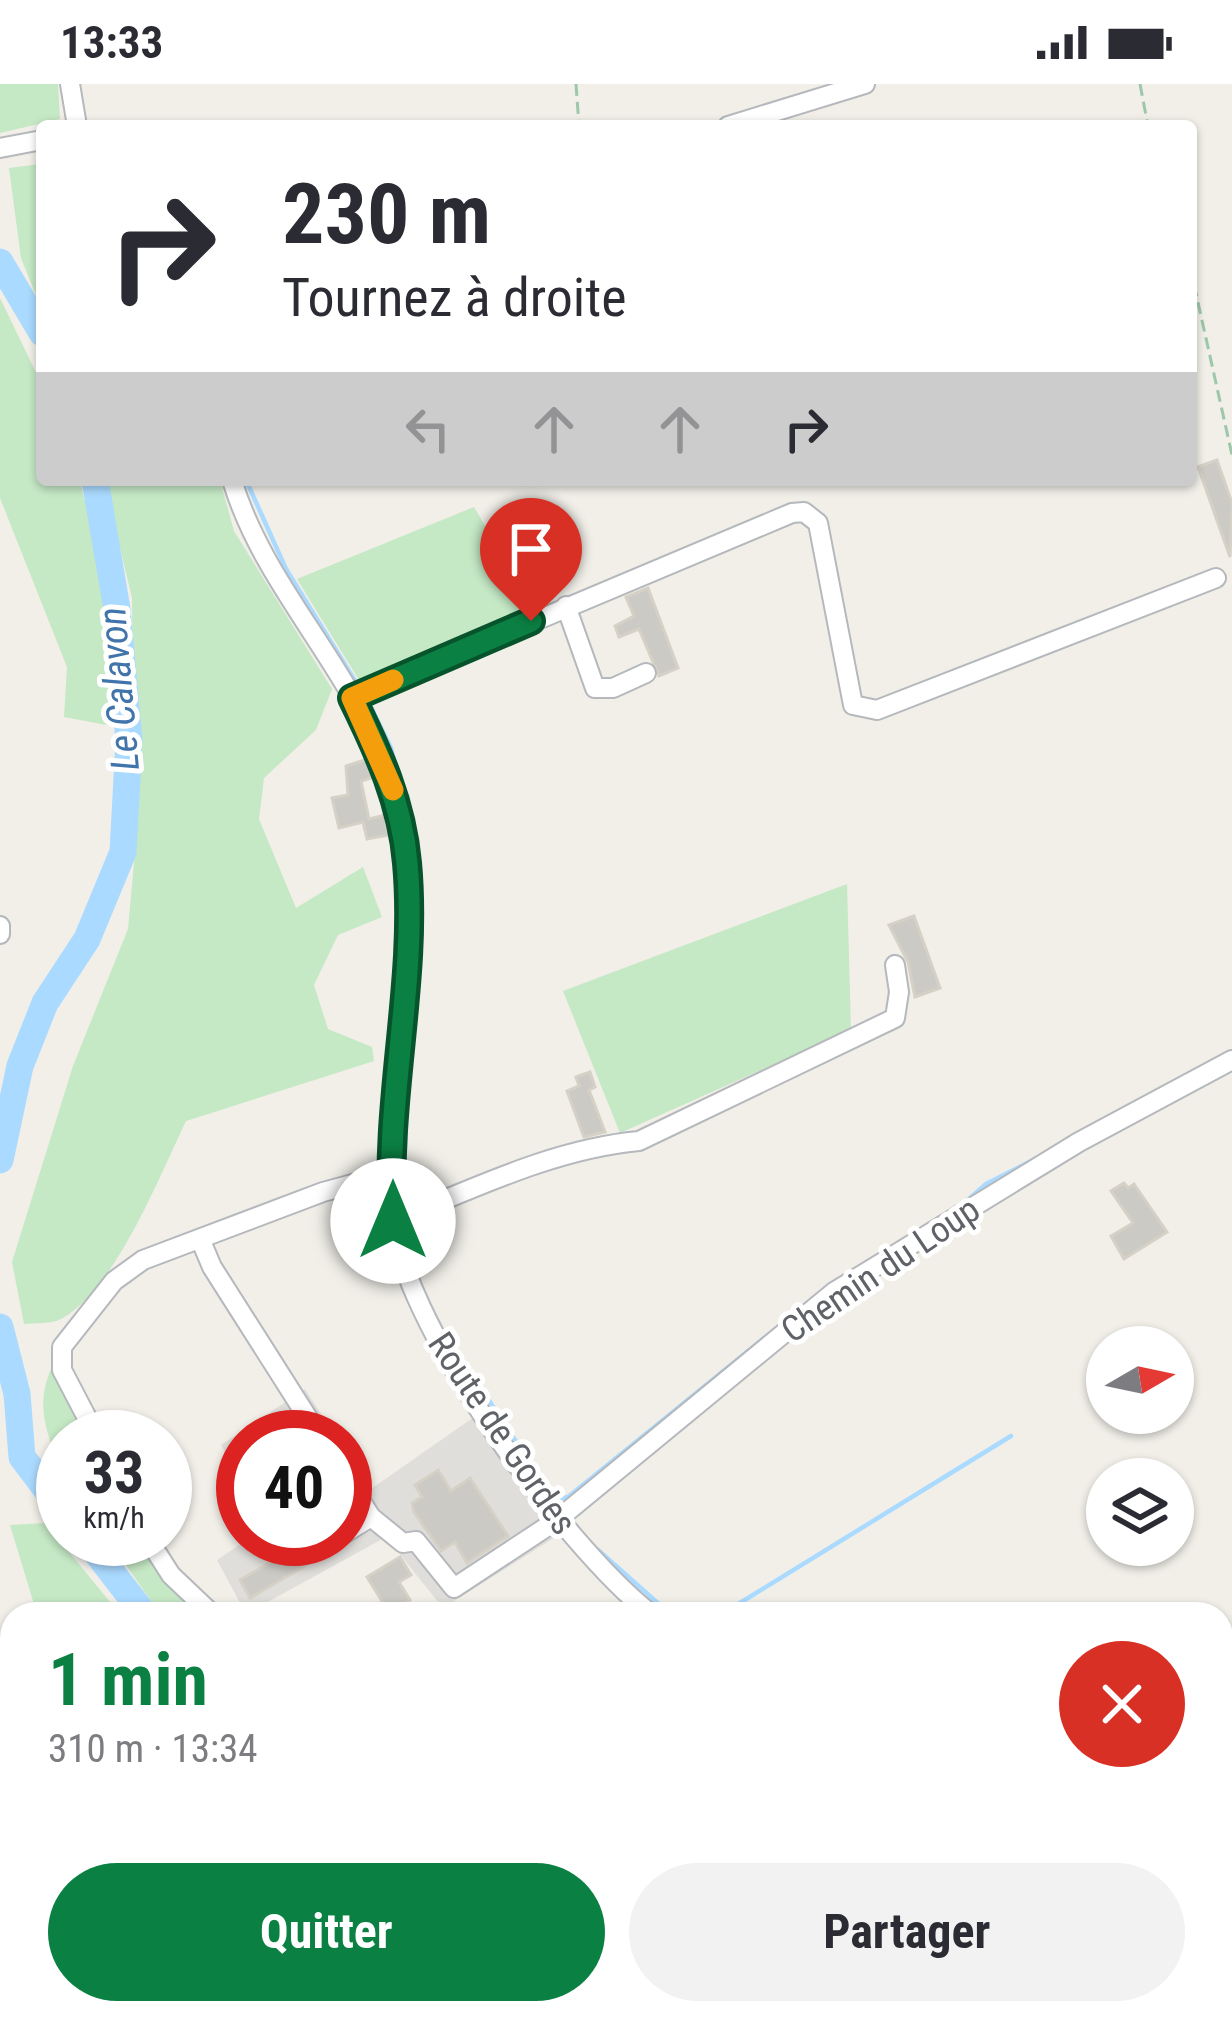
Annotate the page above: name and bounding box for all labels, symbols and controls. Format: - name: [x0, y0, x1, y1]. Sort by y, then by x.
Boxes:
- text: 13:33: [60, 16, 163, 69]
- text: 230 m: [282, 165, 491, 264]
- icon: right: [84, 168, 240, 324]
- text: Tournez à droite: [282, 266, 627, 329]
- icon: left: [395, 396, 461, 462]
- icon: ahead: [521, 396, 587, 462]
- icon: ahead: [647, 396, 713, 462]
- icon: right: [773, 396, 839, 462]
- pin: [480, 498, 582, 621]
- icon: arrive: [498, 516, 564, 582]
- water label: Le Calavon: [89, 605, 149, 773]
- position arrow: [330, 1158, 456, 1284]
- street label: Chemin du Loup: [774, 1188, 987, 1351]
- street label: Route de Gordes: [419, 1325, 585, 1543]
- north arrow: [1086, 1326, 1194, 1434]
- map controls: [1086, 1326, 1194, 1566]
- speed limit sign: 40: [216, 1410, 372, 1566]
- text: 33: [84, 1437, 144, 1508]
- button: layers: [1086, 1458, 1194, 1566]
- text: km/h: [83, 1500, 145, 1535]
- text: 1 min: [48, 1638, 208, 1723]
- button: close: [1059, 1641, 1185, 1767]
- text: 310 m · 13:34: [48, 1726, 258, 1772]
- button: Quitter: [48, 1863, 605, 2001]
- button: Partager: [629, 1863, 1185, 2001]

